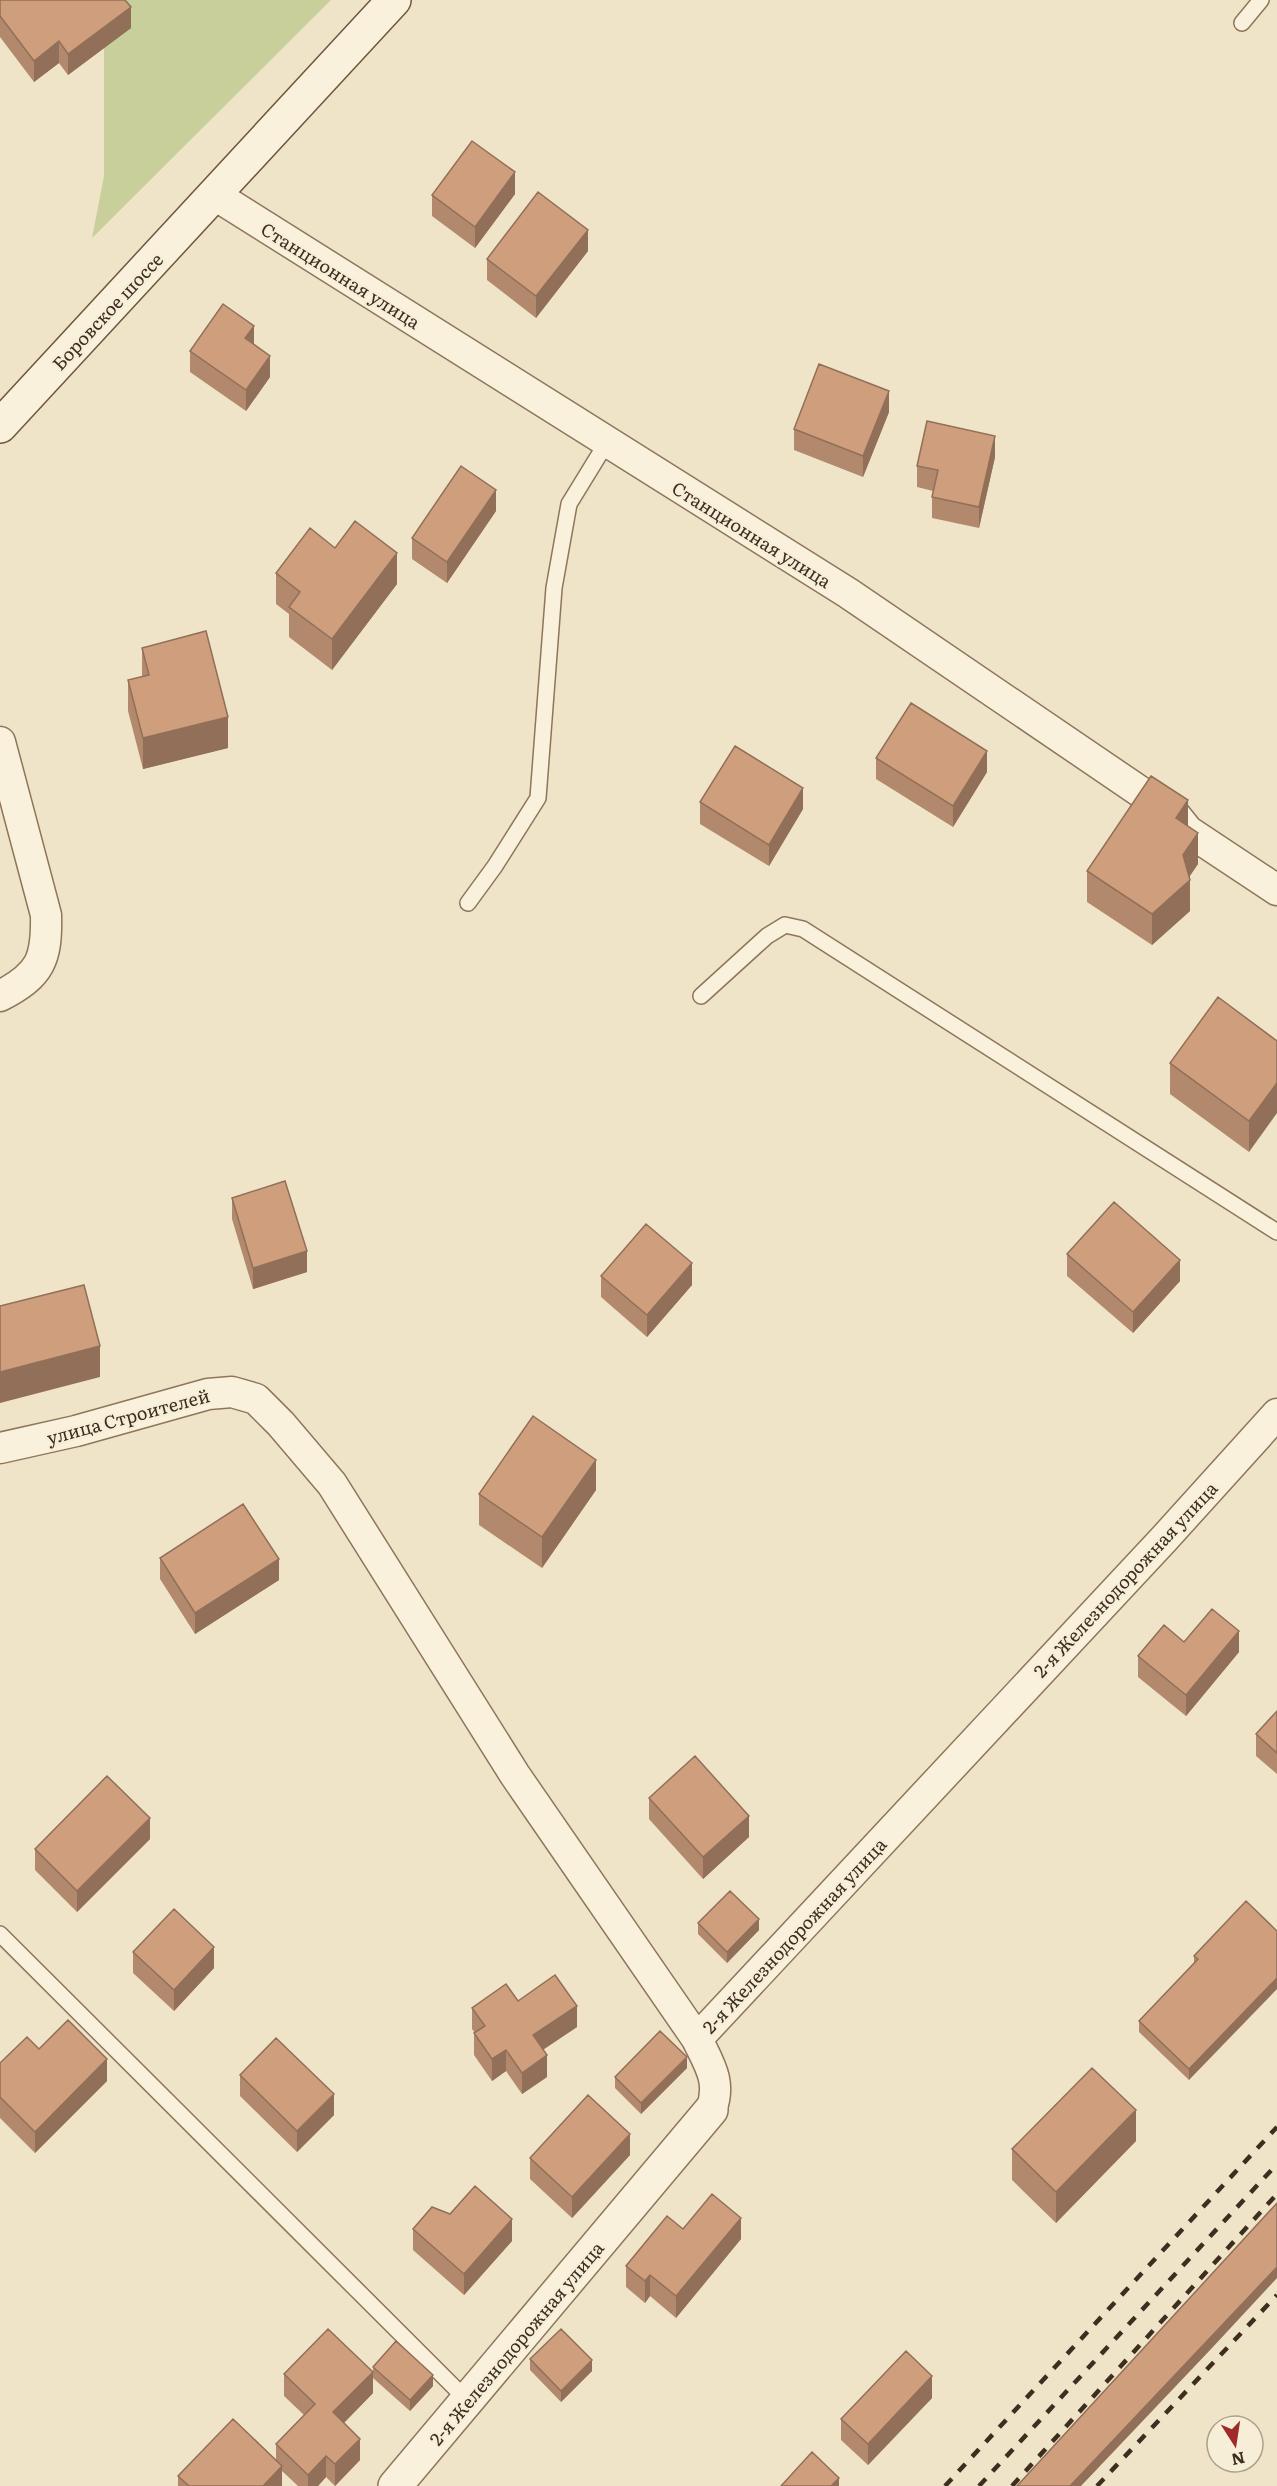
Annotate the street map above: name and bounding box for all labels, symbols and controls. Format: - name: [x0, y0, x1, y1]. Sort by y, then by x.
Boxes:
- street label: Станционная улица: [256, 215, 426, 335]
- street label: Боровское шоссе: [45, 246, 169, 376]
- street label: Станционная улица: [667, 474, 837, 594]
- street label: улица Строителей: [43, 1381, 213, 1451]
- street label: 2-я Железнодорожная улица: [1027, 1475, 1223, 1683]
- street label: 2-я Железнодорожная улица: [696, 1831, 892, 2039]
- street label: 2-я Железнодорожная улица: [422, 2235, 610, 2451]
- north arrow: [1205, 2414, 1265, 2474]
- text: N: [1229, 2447, 1247, 2473]

